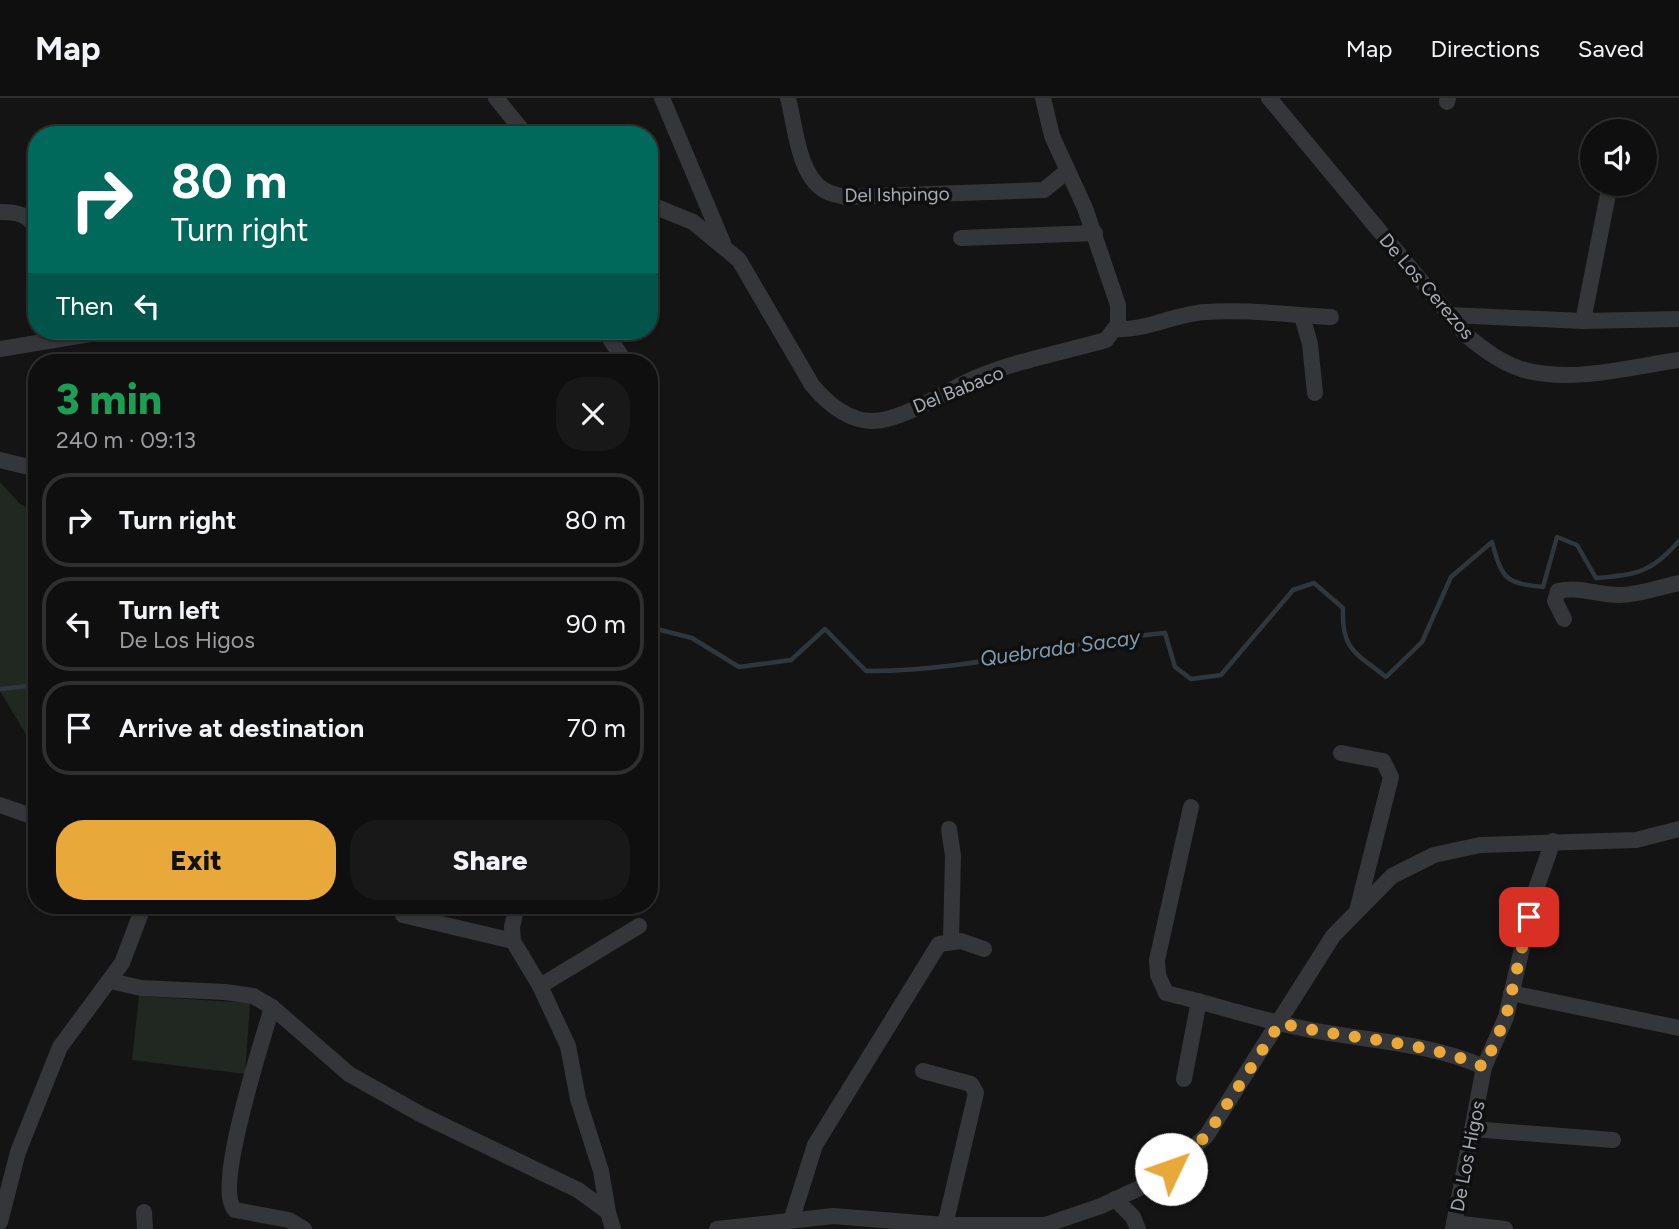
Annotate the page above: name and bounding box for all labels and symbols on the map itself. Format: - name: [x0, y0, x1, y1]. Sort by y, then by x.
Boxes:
- street label: Del Ishpingo: [844, 182, 950, 207]
- street label: De Los Cerezos: [1374, 229, 1479, 344]
- street label: Del Babaco: [909, 361, 1007, 418]
- water label: Quebrada Sacay: [978, 624, 1142, 671]
- pin: [1499, 887, 1559, 947]
- street label: De Los Higos: [1445, 1099, 1490, 1213]
- position arrow: [1134, 1132, 1208, 1206]

